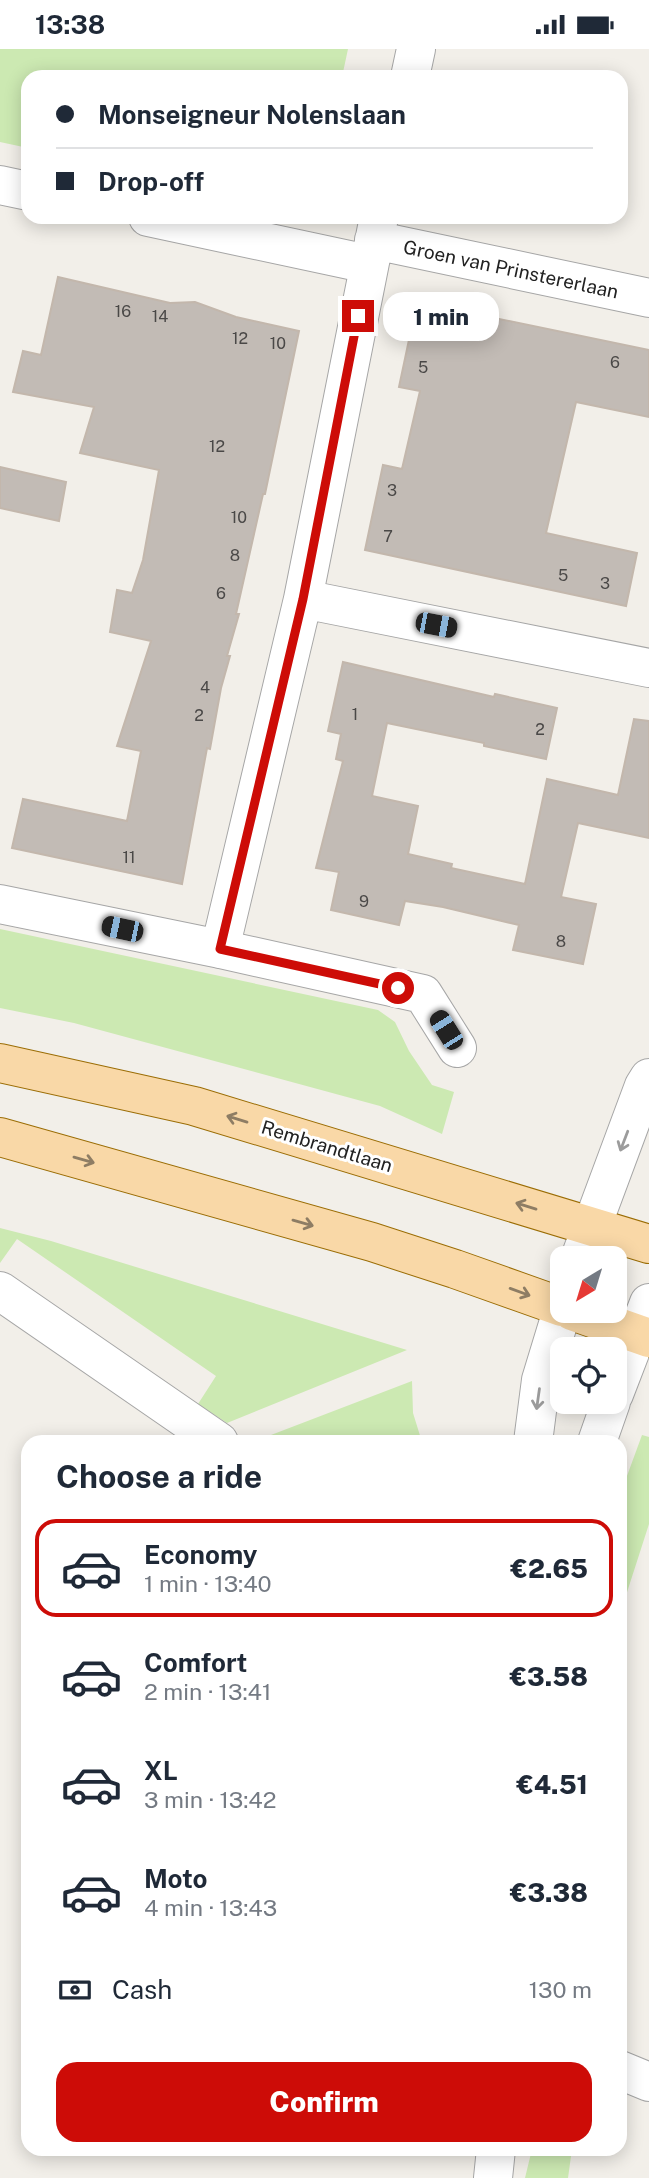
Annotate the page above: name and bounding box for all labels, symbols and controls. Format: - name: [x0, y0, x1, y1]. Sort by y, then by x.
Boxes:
- text: 13:38: [35, 9, 105, 40]
- text: Monseigneur Nolenslaan: [98, 99, 406, 130]
- text: Drop-off: [98, 166, 204, 197]
- street label: Groen van Prinstererlaan: [402, 235, 620, 303]
- callout: 1 min: [382, 292, 498, 341]
- route end: [342, 300, 374, 332]
- house number: 16: [115, 302, 131, 321]
- text: 1 min: [413, 303, 469, 330]
- house number: 14: [152, 307, 168, 326]
- house number: 12: [232, 329, 248, 348]
- house number: 10: [270, 334, 286, 353]
- house number: 6: [610, 353, 620, 372]
- house number: 5: [418, 358, 428, 377]
- house number: 12: [209, 437, 225, 456]
- house number: 3: [387, 481, 397, 500]
- house number: 10: [231, 508, 247, 527]
- house number: 7: [383, 527, 393, 546]
- house number: 8: [230, 546, 240, 565]
- house number: 5: [558, 566, 568, 585]
- house number: 3: [600, 574, 610, 593]
- house number: 6: [216, 584, 226, 603]
- car: [414, 611, 459, 639]
- house number: 4: [200, 678, 210, 697]
- house number: 1: [352, 705, 358, 724]
- house number: 2: [194, 706, 204, 725]
- house number: 2: [535, 720, 545, 739]
- house number: 11: [122, 848, 136, 867]
- house number: 9: [359, 892, 369, 911]
- car: [100, 914, 145, 944]
- house number: 8: [556, 932, 566, 951]
- route start: [382, 972, 414, 1004]
- car: [426, 1007, 467, 1053]
- one-way arrow: [227, 1111, 249, 1124]
- street label: Rembrandtlaan: [259, 1116, 395, 1176]
- one-way arrow: [616, 1130, 629, 1152]
- one-way arrow: [73, 1155, 95, 1168]
- one-way arrow: [515, 1199, 537, 1211]
- one-way arrow: [292, 1217, 314, 1230]
- north arrow: [550, 1246, 626, 1323]
- map controls: [550, 1246, 627, 1414]
- one-way arrow: [508, 1287, 530, 1299]
- button: locate: [550, 1337, 627, 1414]
- one-way arrow: [532, 1388, 545, 1410]
- text: Choose a ride: [56, 1458, 262, 1495]
- icon: car: [60, 1537, 123, 1600]
- text: Economy: [144, 1539, 257, 1570]
- text: €2.65: [510, 1553, 588, 1584]
- text: 1 min · 13:40: [144, 1570, 272, 1597]
- icon: car: [60, 1645, 123, 1708]
- text: Comfort: [144, 1647, 247, 1678]
- text: €3.58: [510, 1661, 588, 1692]
- text: 2 min · 13:41: [144, 1678, 271, 1705]
- icon: car: [60, 1753, 123, 1816]
- text: XL: [144, 1755, 178, 1786]
- text: €4.51: [516, 1769, 588, 1800]
- text: 3 min · 13:42: [144, 1786, 276, 1813]
- icon: car: [60, 1861, 123, 1924]
- text: Moto: [144, 1863, 207, 1894]
- text: €3.38: [510, 1877, 588, 1908]
- text: 4 min · 13:43: [144, 1894, 277, 1921]
- icon: cash: [56, 1971, 94, 2009]
- text: Cash: [112, 1974, 172, 2005]
- text: 130 m: [529, 1976, 592, 2003]
- button: Confirm: [56, 2062, 592, 2142]

